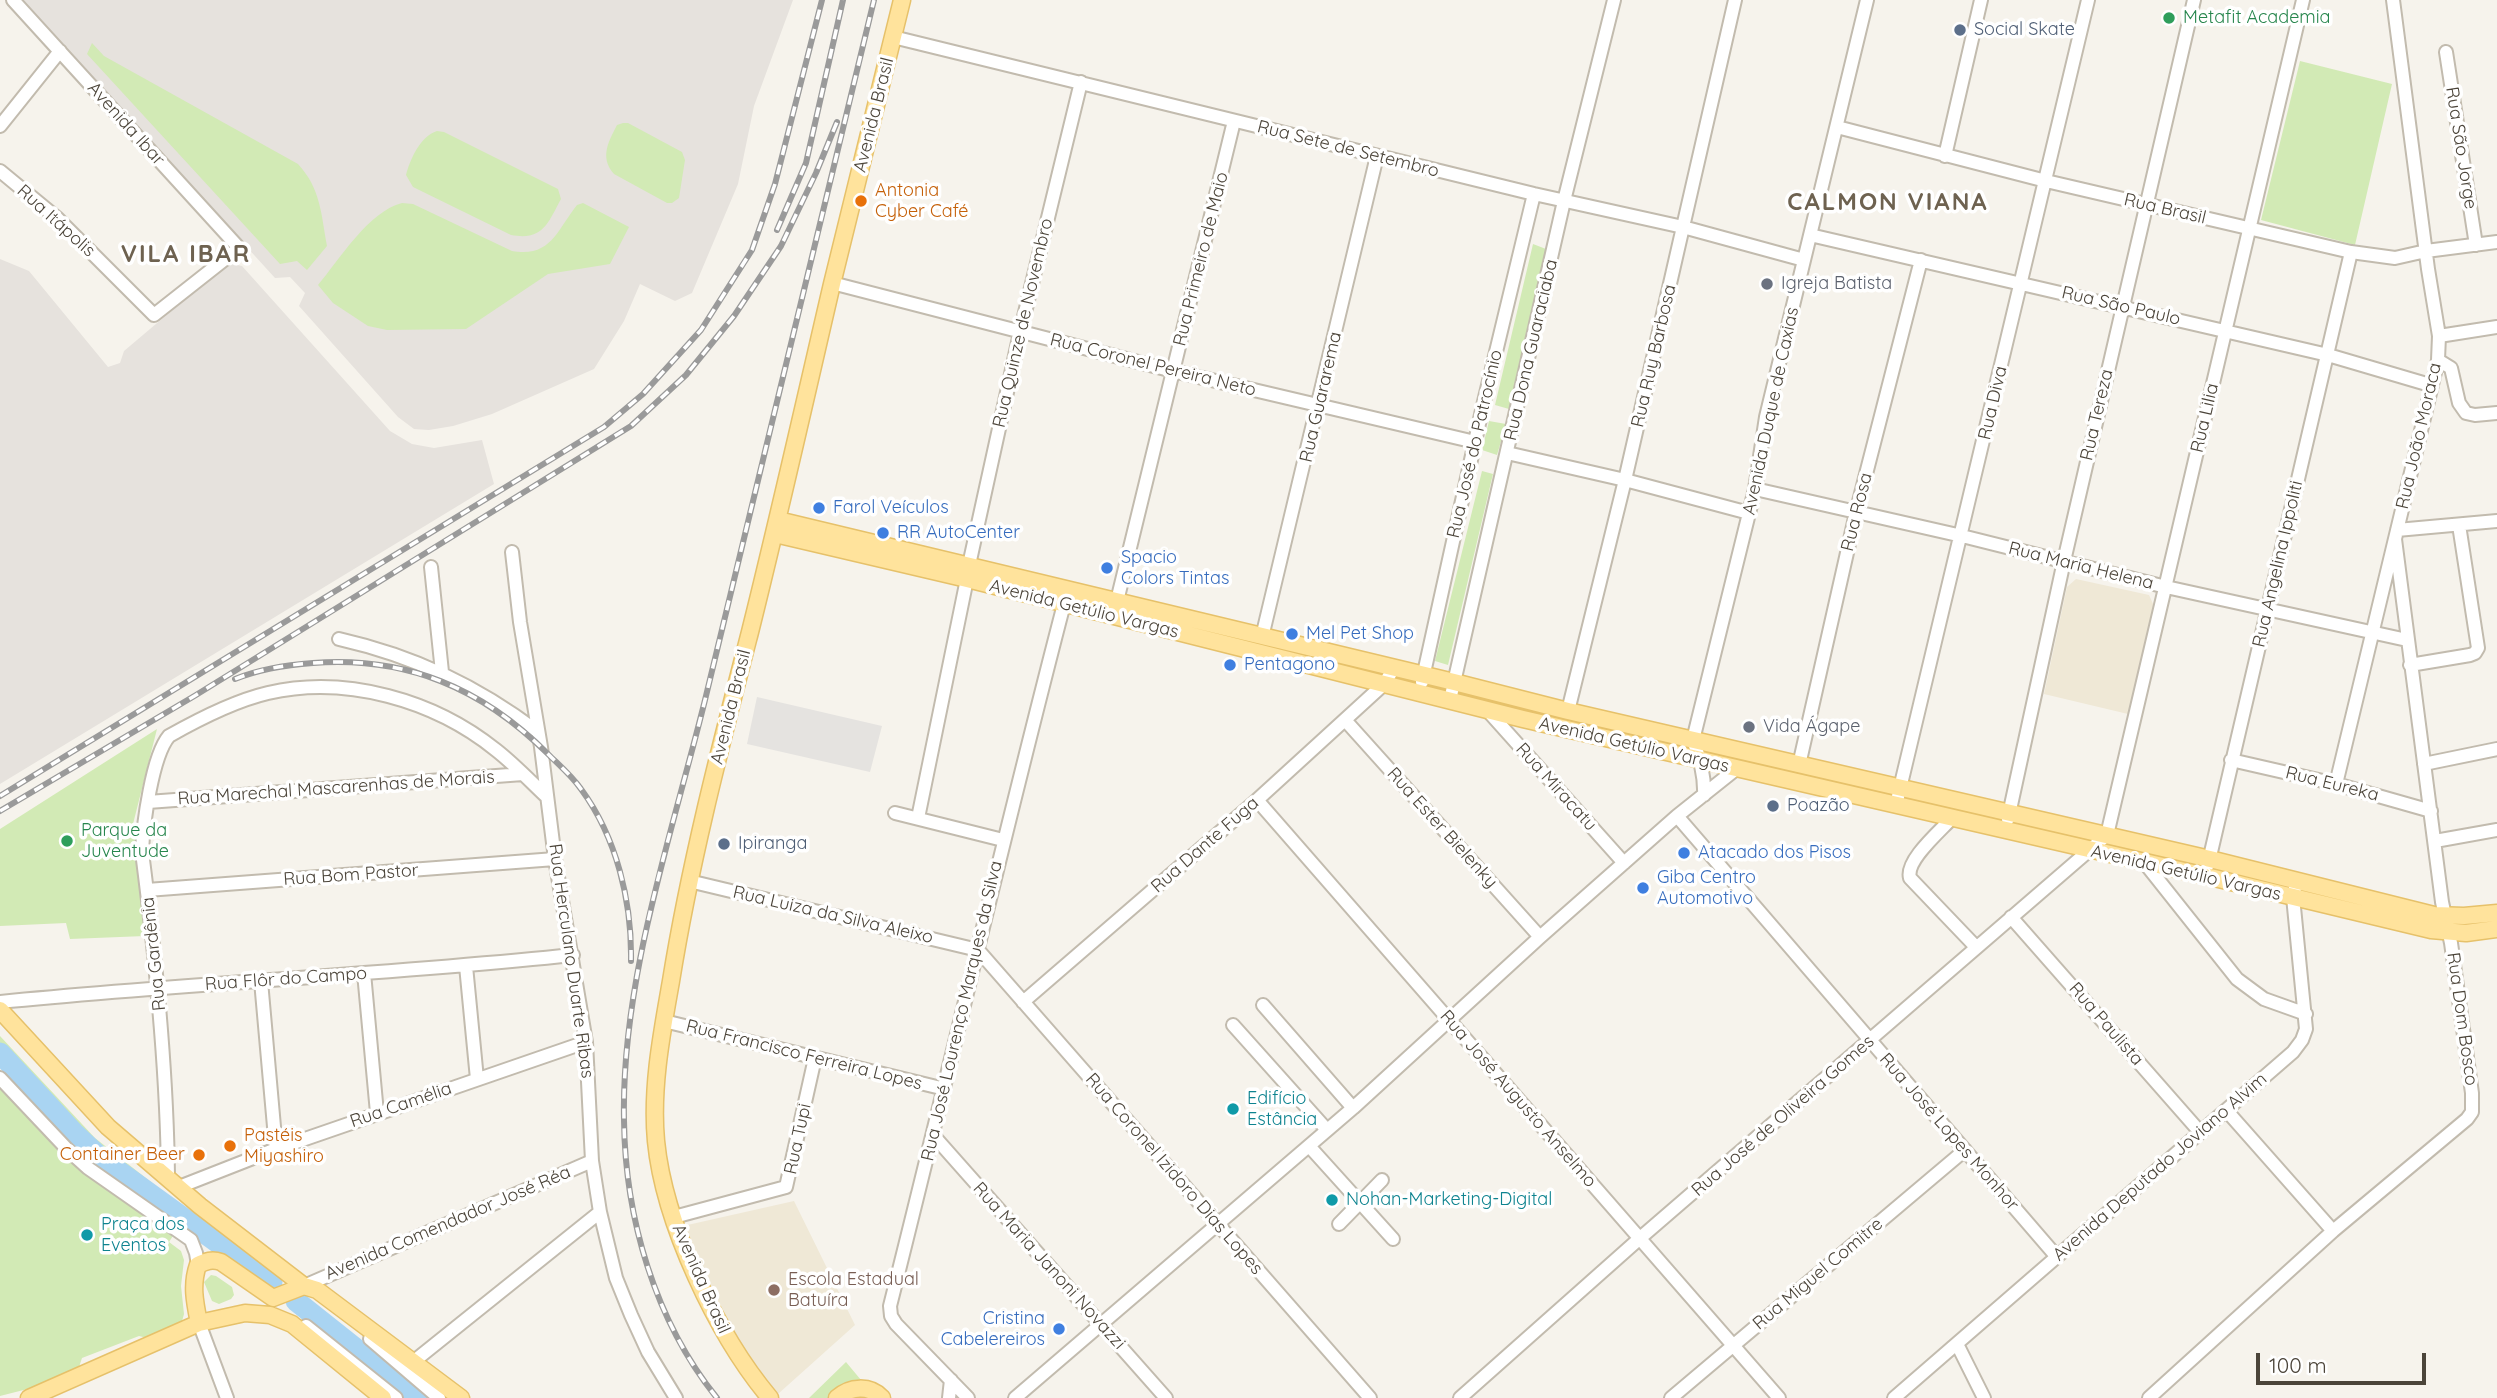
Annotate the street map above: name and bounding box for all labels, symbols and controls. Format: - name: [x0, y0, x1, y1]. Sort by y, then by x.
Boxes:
- place label: Metafit Academia: [2183, 7, 2331, 29]
- marker: Metafit Academia: [2161, 10, 2177, 26]
- place label: Social Skate: [1974, 19, 2075, 41]
- marker: Social Skate: [1952, 22, 1968, 38]
- street label: Avenida Brasil: [849, 55, 899, 175]
- street label: Avenida Ibar: [83, 78, 169, 170]
- street label: Rua São Jorge: [2441, 85, 2481, 211]
- street label: Rua Sete de Setembro: [1255, 116, 1441, 182]
- street label: Rua Primeiro de Maio: [1169, 170, 1233, 348]
- street label: Rua Itápolis: [12, 180, 100, 262]
- place label: Antonia Cyber Café: [875, 180, 969, 222]
- district label: CALMON VIANA: [1789, 189, 1987, 217]
- street label: Rua Brasil: [2122, 189, 2208, 229]
- marker: Antonia Cyber Café: [853, 193, 869, 209]
- street label: Rua Quinze de Novembro: [988, 216, 1058, 430]
- district label: VILA IBAR: [122, 241, 250, 269]
- street label: Rua Dona Guaraciaba: [1500, 257, 1562, 443]
- place label: Igreja Batista: [1781, 273, 1892, 295]
- marker: Igreja Batista: [1759, 276, 1775, 292]
- street label: Rua Ruy Barbosa: [1627, 282, 1681, 430]
- street label: Rua São Paulo: [2060, 282, 2182, 330]
- street label: Avenida Duque de Caxias: [1738, 305, 1804, 517]
- street label: Rua Coronel Pereira Neto: [1048, 329, 1258, 401]
- street label: Rua Guararema: [1295, 330, 1347, 464]
- street label: Rua José do Patrocínio: [1443, 348, 1507, 540]
- street label: Rua João Moraca: [2392, 361, 2446, 511]
- street label: Rua Diva: [1974, 364, 2012, 442]
- street label: Rua Tereza: [2076, 367, 2118, 463]
- street label: Rua Lilia: [2187, 381, 2223, 455]
- street label: Rua Rosa: [1837, 470, 1877, 554]
- street label: Rua Angelina Ippoliti: [2248, 479, 2308, 649]
- place label: Farol Veículos: [833, 497, 949, 519]
- marker: Farol Veículos: [811, 500, 827, 516]
- place label: RR AutoCenter: [897, 522, 1020, 544]
- marker: RR AutoCenter: [875, 525, 891, 541]
- street label: Rua Maria Helena: [2006, 538, 2156, 594]
- place label: Spacio Colors Tintas: [1121, 547, 1229, 590]
- marker: Spacio Colors Tintas: [1099, 560, 1115, 576]
- street label: Avenida Getúlio Vargas: [987, 575, 1181, 643]
- place label: Mel Pet Shop: [1306, 623, 1414, 645]
- marker: Mel Pet Shop: [1284, 626, 1300, 642]
- street label: Avenida Brasil: [706, 647, 756, 767]
- place label: Pentagono: [1244, 654, 1335, 676]
- marker: Pentagono: [1222, 657, 1238, 673]
- street label: Avenida Getúlio Vargas: [1537, 713, 1731, 777]
- place label: Vida Ágape: [1763, 716, 1860, 738]
- marker: Vida Ágape: [1741, 719, 1757, 735]
- street label: Rua Miracatu: [1511, 739, 1601, 835]
- street label: Rua Eureka: [2283, 762, 2381, 806]
- street label: Rua Ester Bielenky: [1382, 763, 1502, 893]
- street label: Rua Marechal Mascarenhas de Morais: [177, 766, 495, 810]
- street label: Rua Dante Fuga: [1147, 792, 1263, 898]
- place label: Poazão: [1787, 795, 1850, 817]
- marker: Poazão: [1765, 798, 1781, 814]
- place label: Parque da Juventude: [81, 820, 169, 862]
- marker: Parque da Juventude: [59, 833, 75, 849]
- place label: Ipiranga: [738, 833, 807, 855]
- marker: Ipiranga: [716, 836, 732, 852]
- street label: Avenida Getúlio Vargas: [2089, 841, 2283, 905]
- street label: Rua Herculano Duarte Ribas: [544, 842, 598, 1080]
- place label: Atacado dos Pisos: [1698, 842, 1851, 864]
- marker: Atacado dos Pisos: [1676, 845, 1692, 861]
- street label: Rua Bom Pastor: [283, 859, 419, 891]
- street label: Rua José Lourenço Marques da Silva: [917, 859, 1007, 1163]
- place label: Giba Centro Automotivo: [1657, 867, 1756, 910]
- marker: Giba Centro Automotivo: [1635, 880, 1651, 896]
- street label: Rua Luiza da Silva Aleixo: [731, 881, 935, 949]
- street label: Rua Gardênia: [137, 896, 171, 1012]
- street label: Rua Dom Bosco: [2442, 951, 2482, 1087]
- street label: Rua Flôr do Campo: [204, 963, 368, 995]
- street label: Rua Paulista: [2064, 978, 2148, 1070]
- street label: Rua José Augusto Anselmo: [1435, 1006, 1601, 1192]
- street label: Rua Francisco Ferreira Lopes: [684, 1015, 924, 1095]
- street label: Rua José de Oliveira Gomes: [1687, 1031, 1879, 1201]
- street label: Rua José Lopes Monhor: [1875, 1049, 2023, 1215]
- street label: Avenida Deputado Joviano Alvim: [2049, 1068, 2271, 1266]
- street label: Rua Coronel Izidoro Dias Lopes: [1081, 1069, 1267, 1279]
- street label: Rua Camélia: [347, 1078, 455, 1132]
- place label: Edifício Estância: [1247, 1088, 1317, 1130]
- marker: Edifício Estância: [1225, 1101, 1241, 1117]
- street label: Rua Tupi: [780, 1102, 816, 1176]
- place label: Pastéis Miyashiro: [244, 1125, 324, 1168]
- marker: Pastéis Miyashiro: [222, 1138, 238, 1154]
- place label: Container Beer: [60, 1144, 185, 1166]
- marker: Container Beer: [191, 1147, 207, 1163]
- street label: Avenida Comendador José Réa: [322, 1161, 574, 1285]
- street label: Rua Maria Janoni Novazzi: [968, 1178, 1130, 1354]
- place label: Nohan-Marketing-Digital: [1346, 1189, 1552, 1211]
- marker: Nohan-Marketing-Digital: [1324, 1192, 1340, 1208]
- street label: Rua Miguel Comitre: [1749, 1213, 1887, 1335]
- place label: Praça dos Eventos: [101, 1214, 185, 1256]
- street label: Avenida Brasil: [667, 1221, 735, 1337]
- marker: Praça dos Eventos: [79, 1227, 95, 1243]
- place label: Escola Estadual Batuíra: [788, 1269, 919, 1312]
- marker: Escola Estadual Batuíra: [766, 1282, 782, 1298]
- place label: Cristina Cabelereiros: [941, 1308, 1045, 1350]
- marker: Cristina Cabelereiros: [1051, 1321, 1067, 1337]
- scale bar: [2259, 1338, 2429, 1382]
- text: 100 m: [2269, 1352, 2327, 1378]

